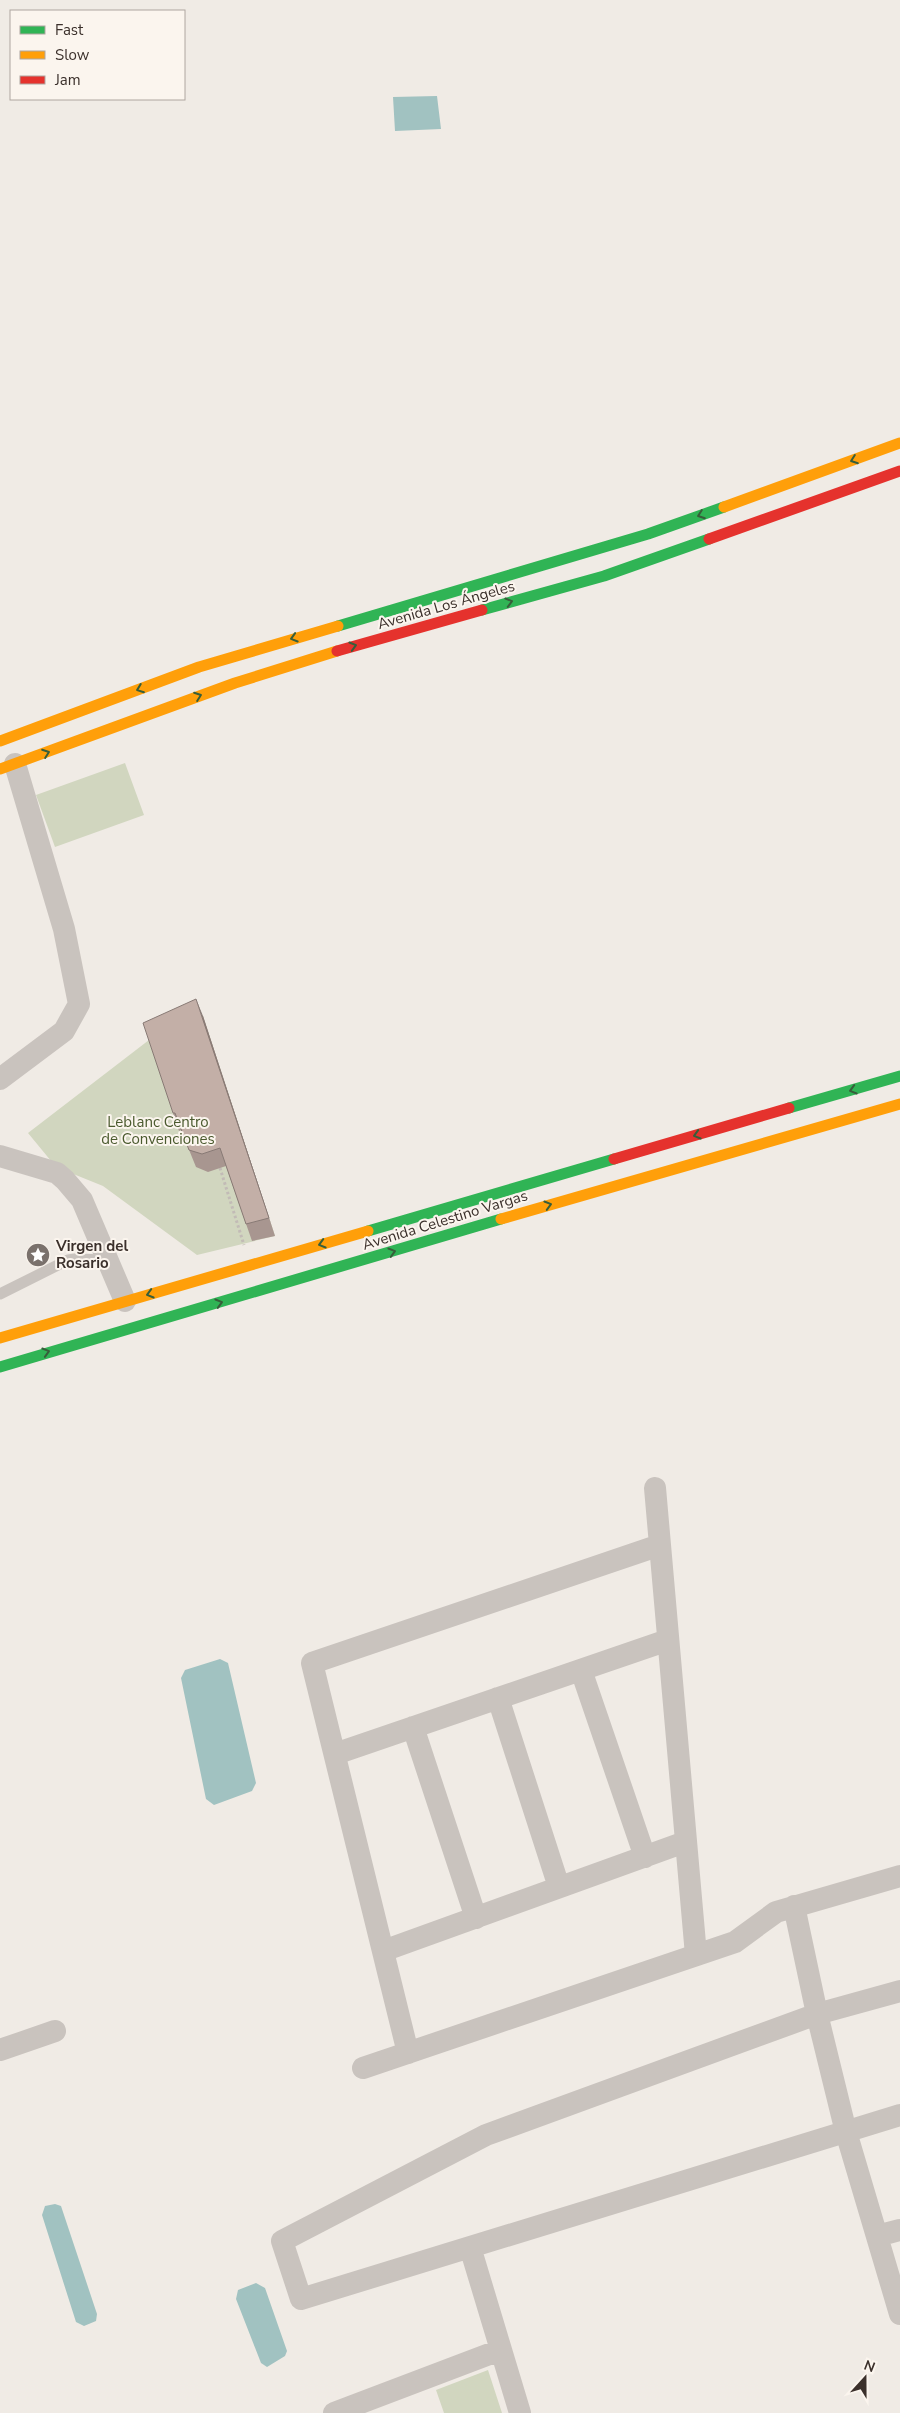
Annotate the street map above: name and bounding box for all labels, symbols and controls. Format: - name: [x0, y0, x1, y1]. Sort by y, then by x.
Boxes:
- legend: [10, 10, 185, 100]
- text: Fast: [55, 20, 84, 40]
- text: Slow: [55, 45, 90, 65]
- text: Jam: [54, 70, 81, 90]
- one-way arrow: [850, 454, 859, 464]
- one-way arrow: [697, 509, 706, 519]
- street label: Avenida Los Ángeles: [375, 576, 517, 634]
- one-way arrow: [505, 598, 513, 608]
- one-way arrow: [291, 632, 299, 642]
- one-way arrow: [348, 642, 356, 652]
- one-way arrow: [136, 683, 145, 693]
- one-way arrow: [193, 692, 202, 702]
- one-way arrow: [41, 749, 50, 759]
- one-way arrow: [850, 1084, 858, 1094]
- park label: Leblanc Centro de Convenciones: [101, 1112, 215, 1149]
- one-way arrow: [693, 1129, 702, 1139]
- street label: Avenida Celestino Vargas: [360, 1185, 530, 1255]
- one-way arrow: [543, 1200, 551, 1210]
- place label: Virgen del Rosario: [55, 1236, 128, 1273]
- one-way arrow: [319, 1238, 327, 1248]
- place icon: Virgen del Rosario: [25, 1242, 51, 1268]
- one-way arrow: [388, 1247, 397, 1258]
- one-way arrow: [146, 1288, 154, 1298]
- one-way arrow: [215, 1298, 223, 1308]
- one-way arrow: [42, 1348, 50, 1358]
- north arrow: [840, 2353, 890, 2403]
- text: N: [861, 2356, 878, 2377]

